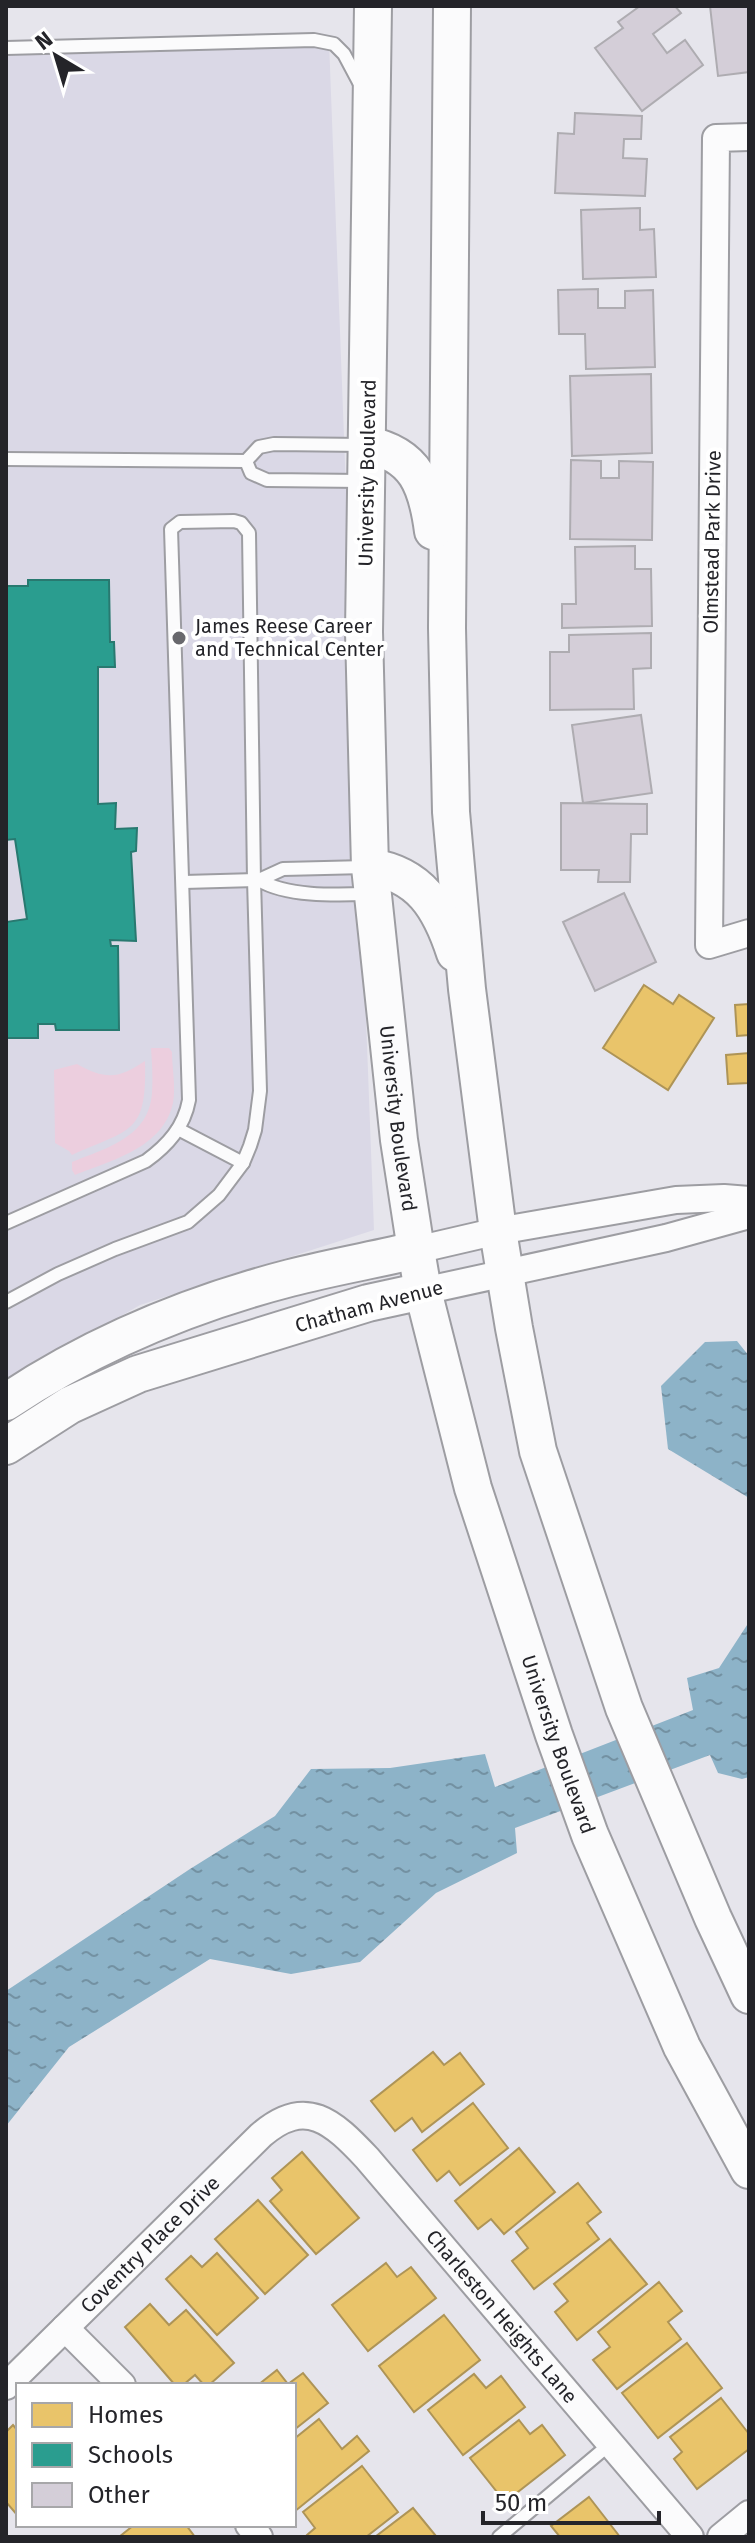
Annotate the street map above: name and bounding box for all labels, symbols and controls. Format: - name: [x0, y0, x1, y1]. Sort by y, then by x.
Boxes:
- north arrow: [16, 16, 96, 96]
- text: N: [30, 26, 58, 56]
- street label: University Boulevard: [353, 379, 381, 567]
- street label: Olmstead Park Drive: [698, 450, 726, 634]
- place label: James Reese Career and Technical Center: [195, 614, 384, 661]
- marker: James Reese Career and Technical Center: [170, 629, 188, 647]
- street label: University Boulevard: [375, 1024, 422, 1213]
- street label: Chatham Avenue: [292, 1275, 446, 1337]
- street label: University Boulevard: [517, 1652, 601, 1837]
- street label: Coventry Place Drive: [75, 2171, 224, 2318]
- street label: Charleston Heights Lane: [421, 2225, 583, 2408]
- legend: [16, 2383, 296, 2527]
- text: Homes: [88, 2401, 163, 2429]
- text: Schools: [88, 2441, 173, 2469]
- scale bar: [483, 2475, 659, 2525]
- text: Other: [88, 2481, 150, 2509]
- text: 50 m: [495, 2489, 547, 2517]

